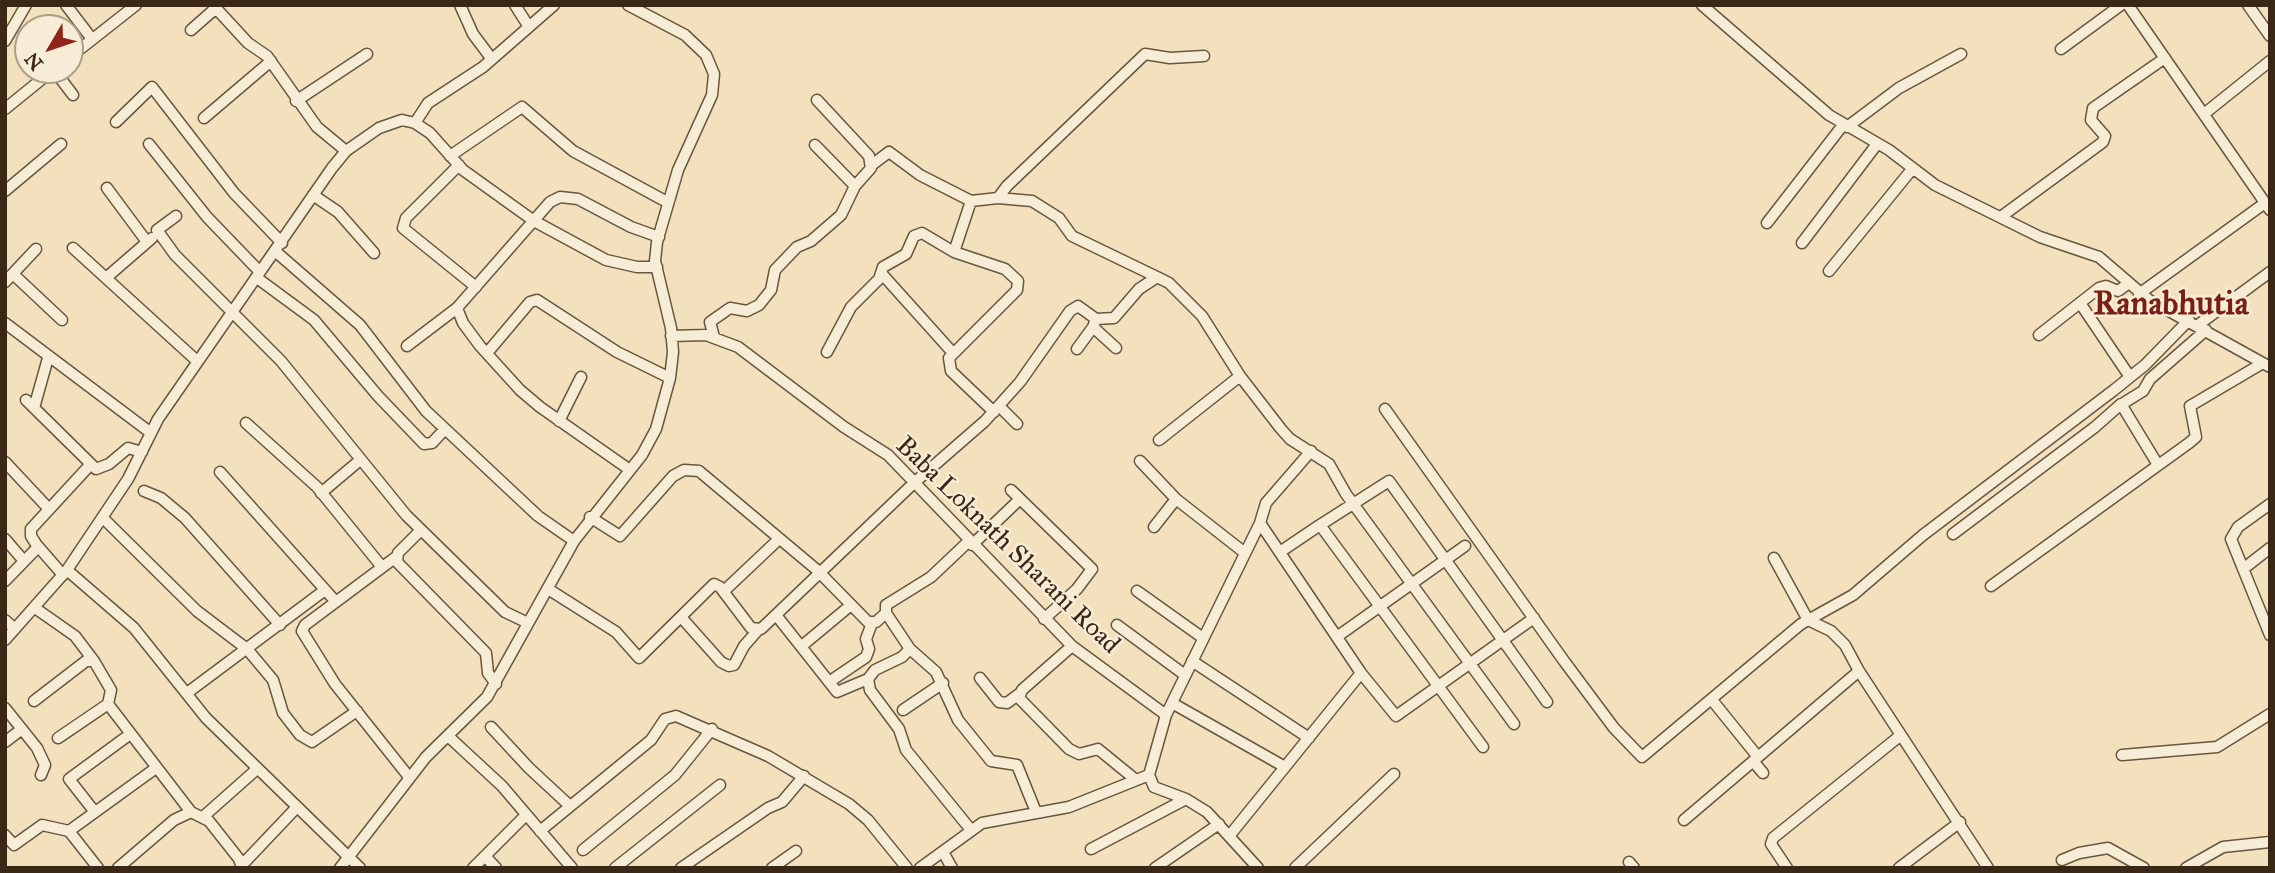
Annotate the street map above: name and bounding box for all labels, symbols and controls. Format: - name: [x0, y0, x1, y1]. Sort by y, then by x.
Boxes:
- north arrow: [14, 14, 84, 84]
- text: N: [20, 48, 48, 75]
- district label: Ranabhutia: [2093, 286, 2249, 326]
- street label: Baba Loknath Sharani Road: [888, 431, 1126, 661]

